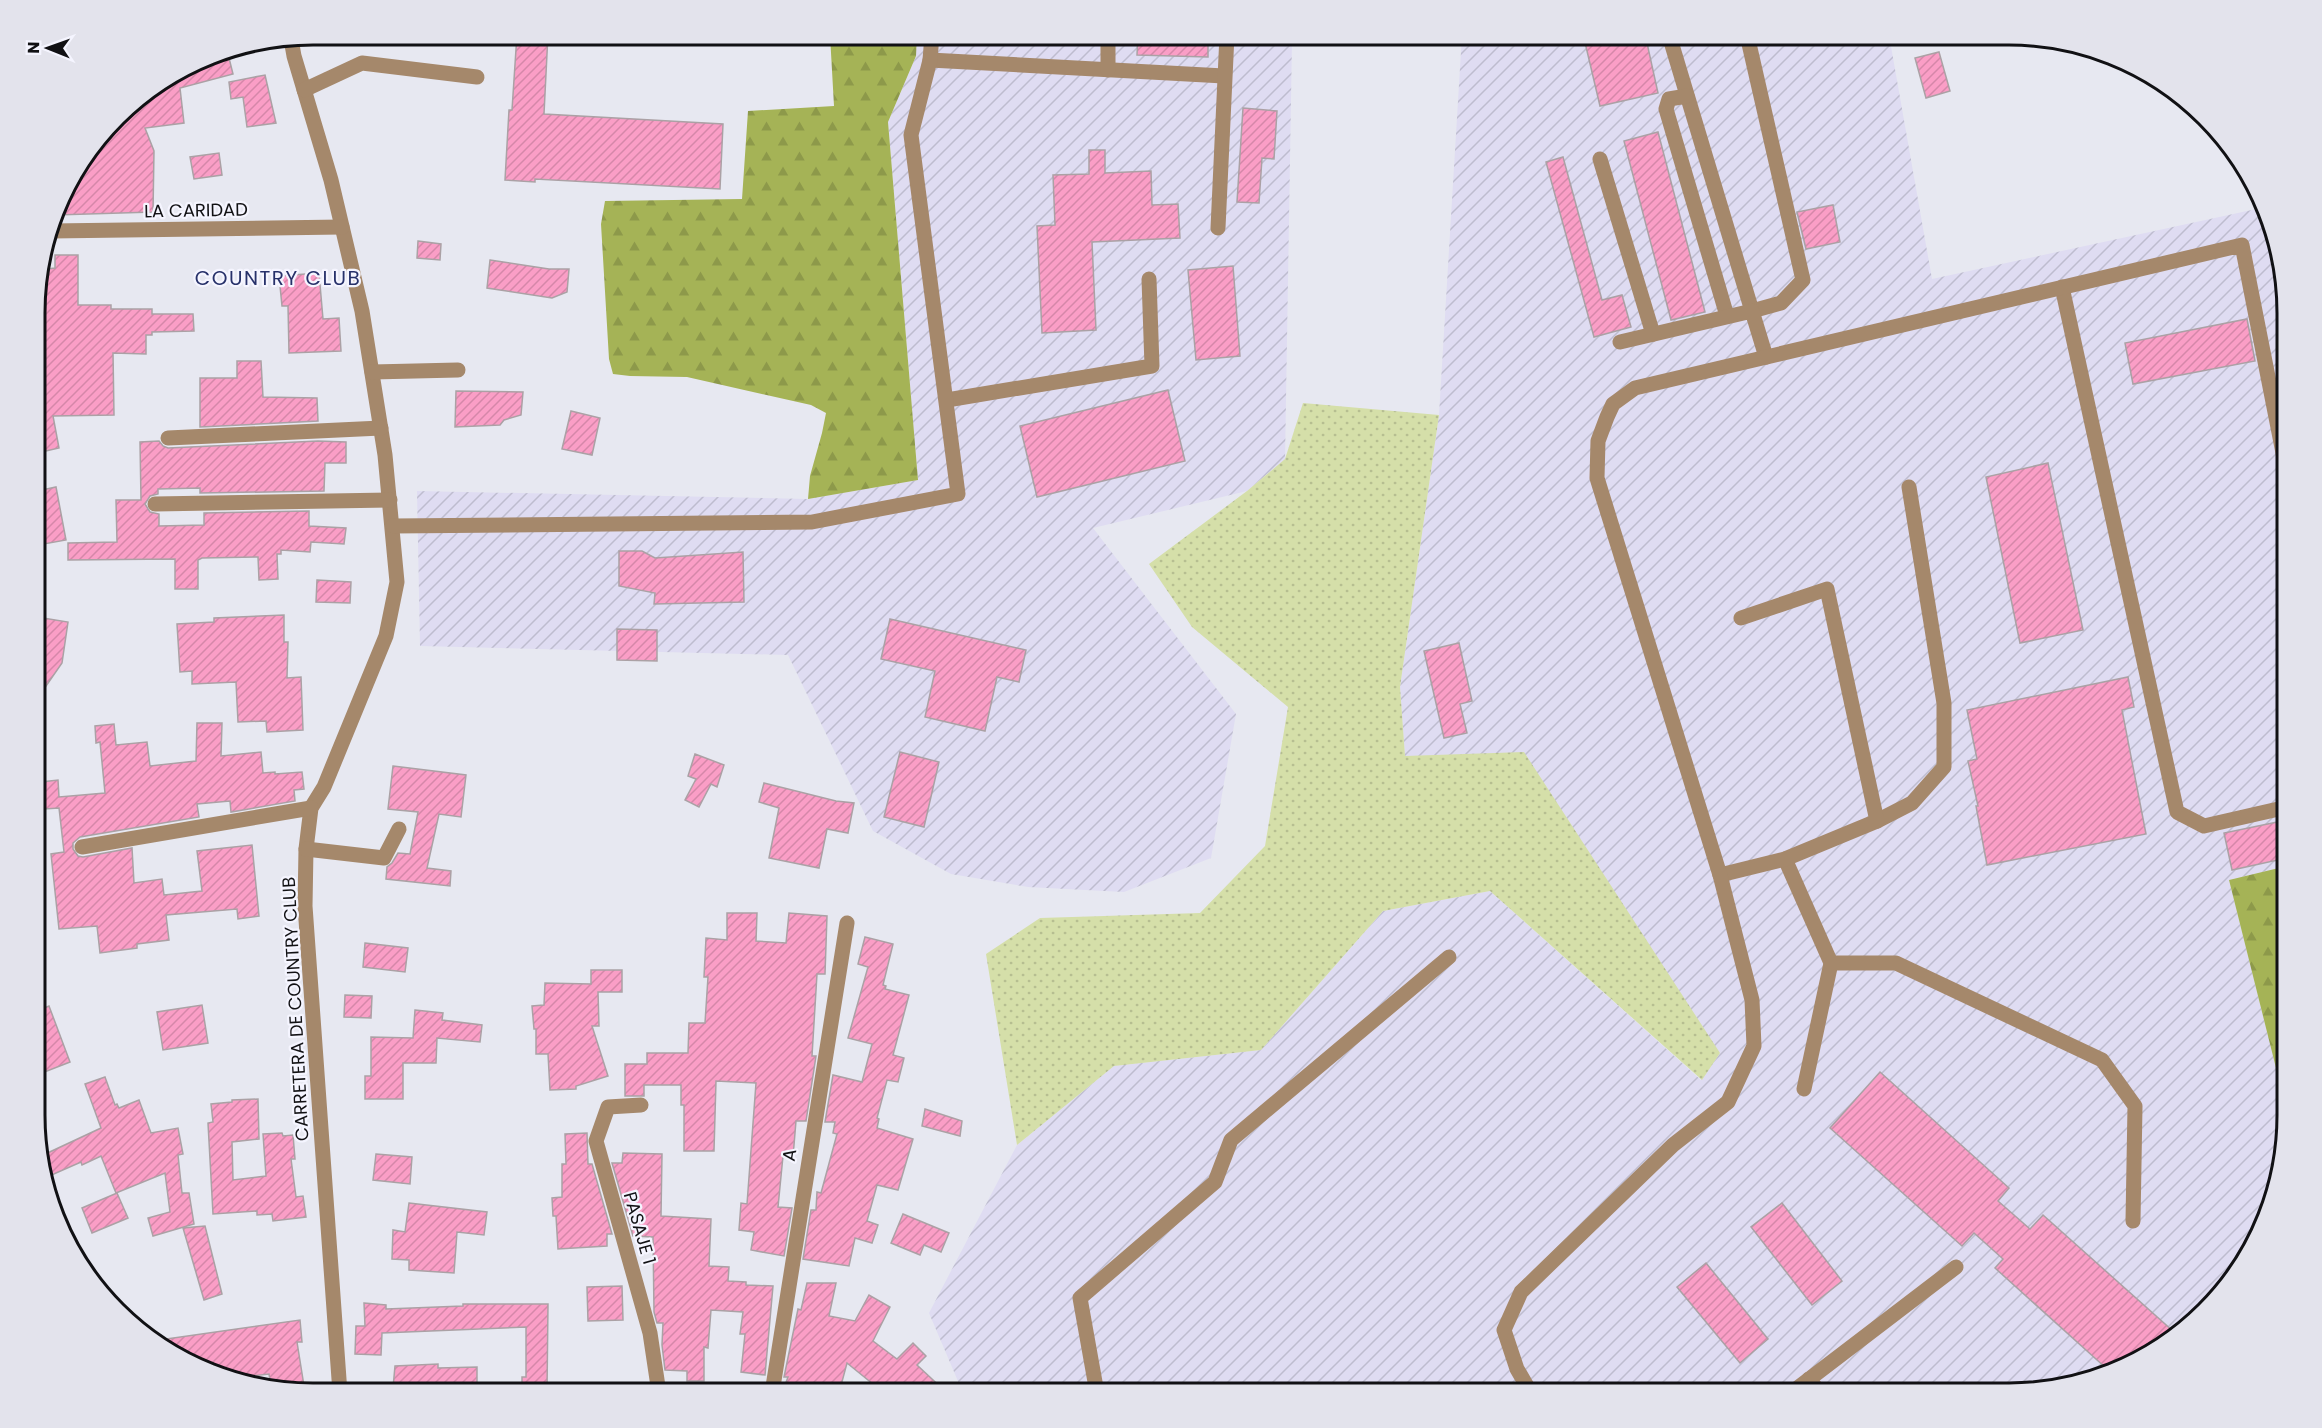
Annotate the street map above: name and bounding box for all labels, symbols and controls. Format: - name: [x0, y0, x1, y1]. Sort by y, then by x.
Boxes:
- north arrow: [18, 18, 78, 78]
- text: N: [22, 42, 45, 54]
- street label: LA CARIDAD: [144, 197, 248, 223]
- district label: COUNTRY CLUB: [195, 264, 361, 292]
- street label: CARRETERA DE COUNTRY CLUB: [276, 876, 314, 1142]
- street label: A: [776, 1147, 802, 1163]
- street label: PASAJE 1: [618, 1189, 662, 1267]

